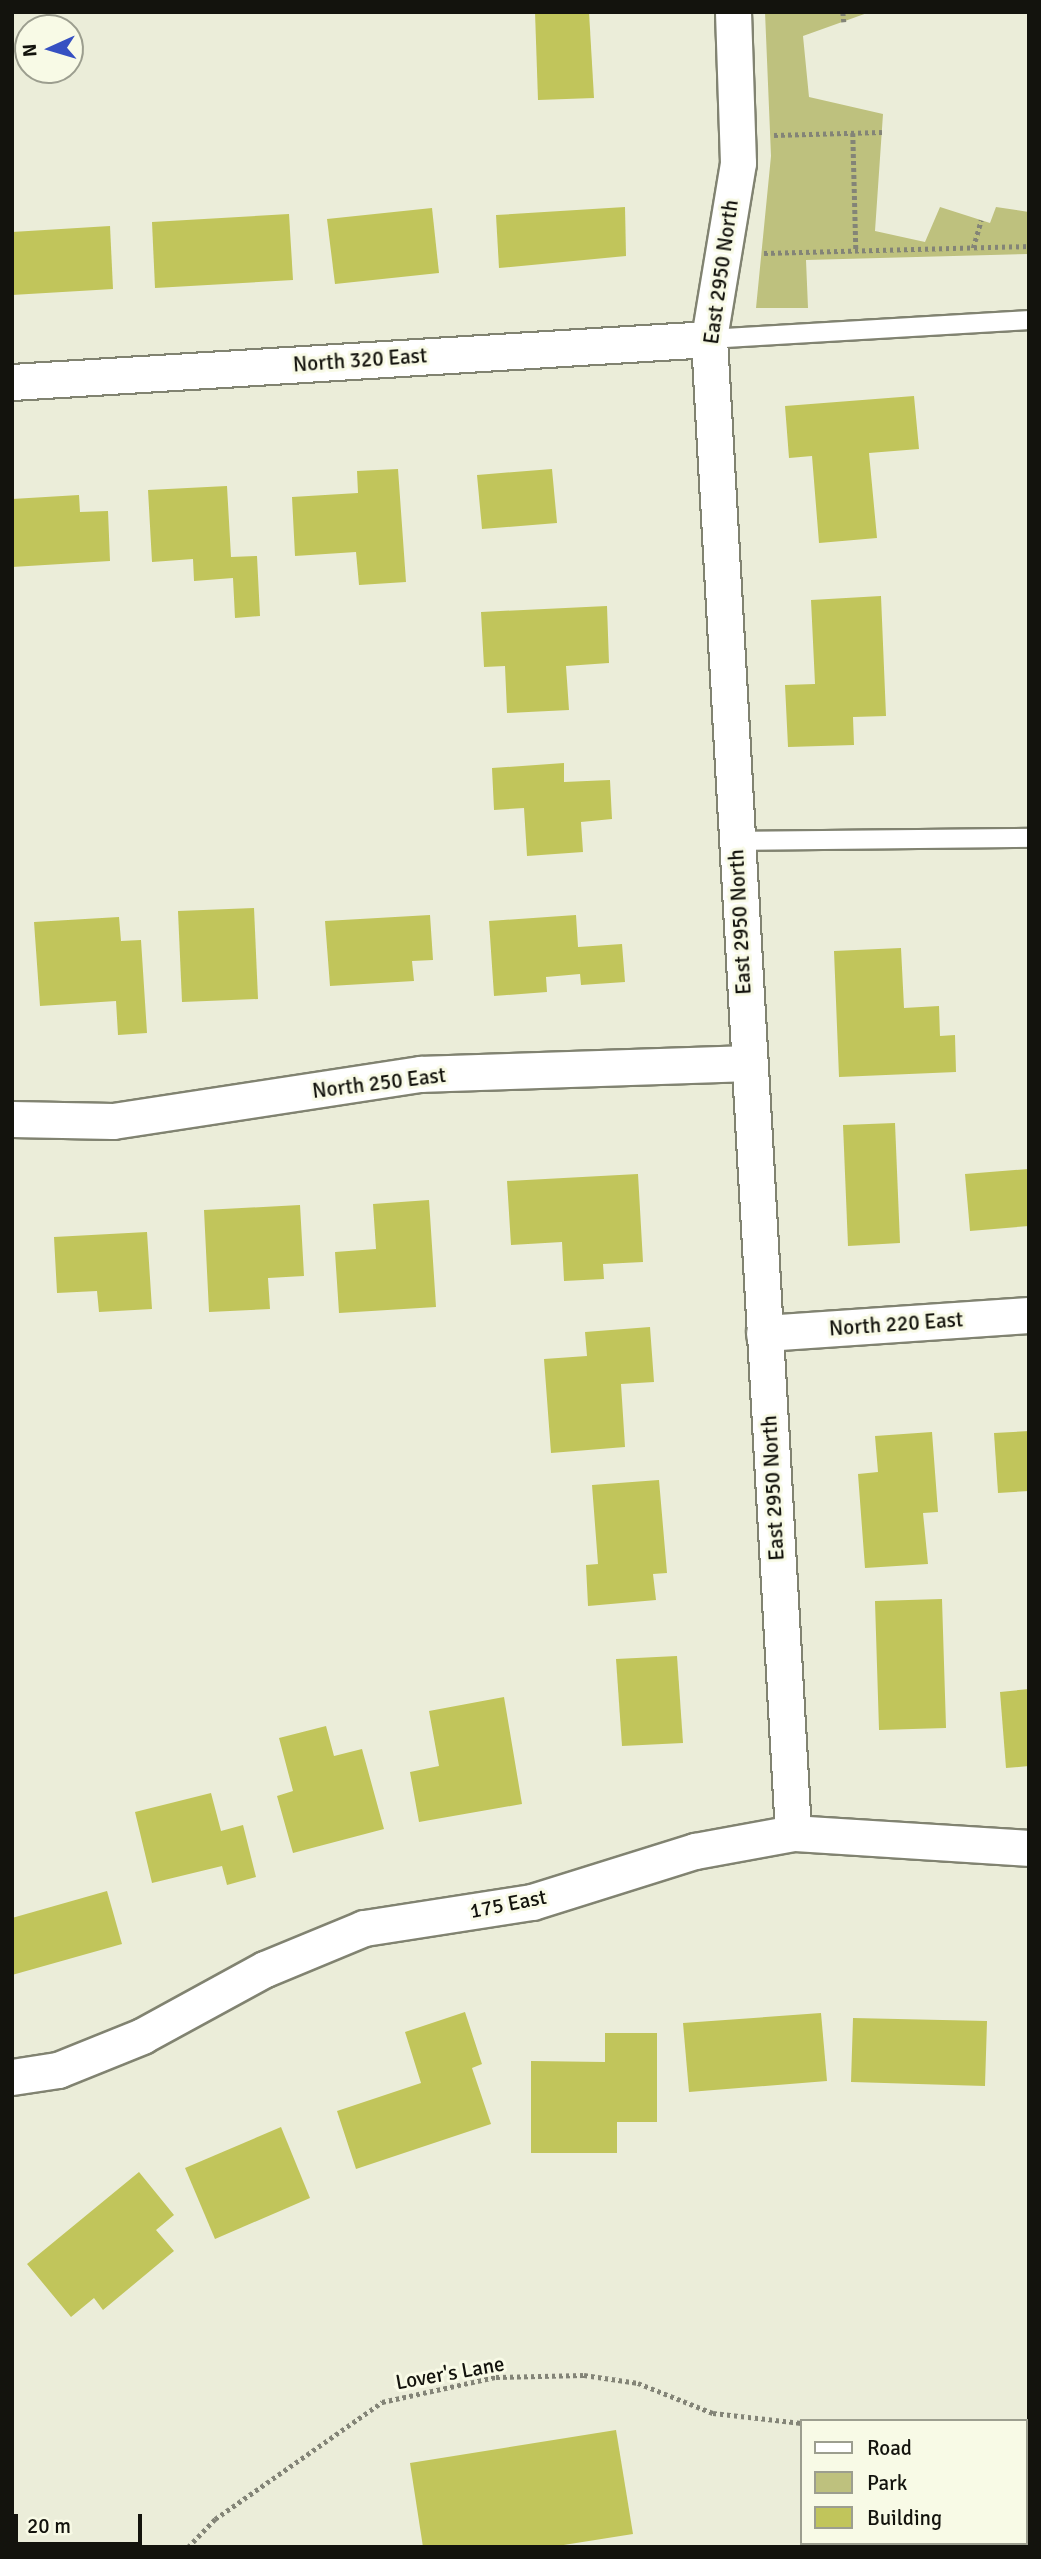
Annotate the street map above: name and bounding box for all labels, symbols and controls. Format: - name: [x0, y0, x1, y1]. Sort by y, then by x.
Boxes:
- north arrow: [14, 14, 84, 84]
- text: N: [18, 43, 42, 58]
- street label: East 2950 North: [698, 198, 744, 346]
- street label: North 320 East: [292, 343, 428, 377]
- street label: East 2950 North: [724, 849, 756, 995]
- street label: North 250 East: [311, 1062, 447, 1104]
- street label: North 220 East: [828, 1307, 964, 1341]
- street label: East 2950 North: [757, 1415, 789, 1561]
- street label: 175 East: [468, 1884, 548, 1924]
- street label: Lover's Lane: [394, 2351, 506, 2395]
- legend: [800, 2419, 1027, 2545]
- text: Road: [867, 2435, 912, 2461]
- text: Park: [867, 2470, 907, 2496]
- scale bar: [18, 2500, 145, 2544]
- text: Building: [867, 2505, 942, 2531]
- text: 20 m: [27, 2513, 71, 2539]

